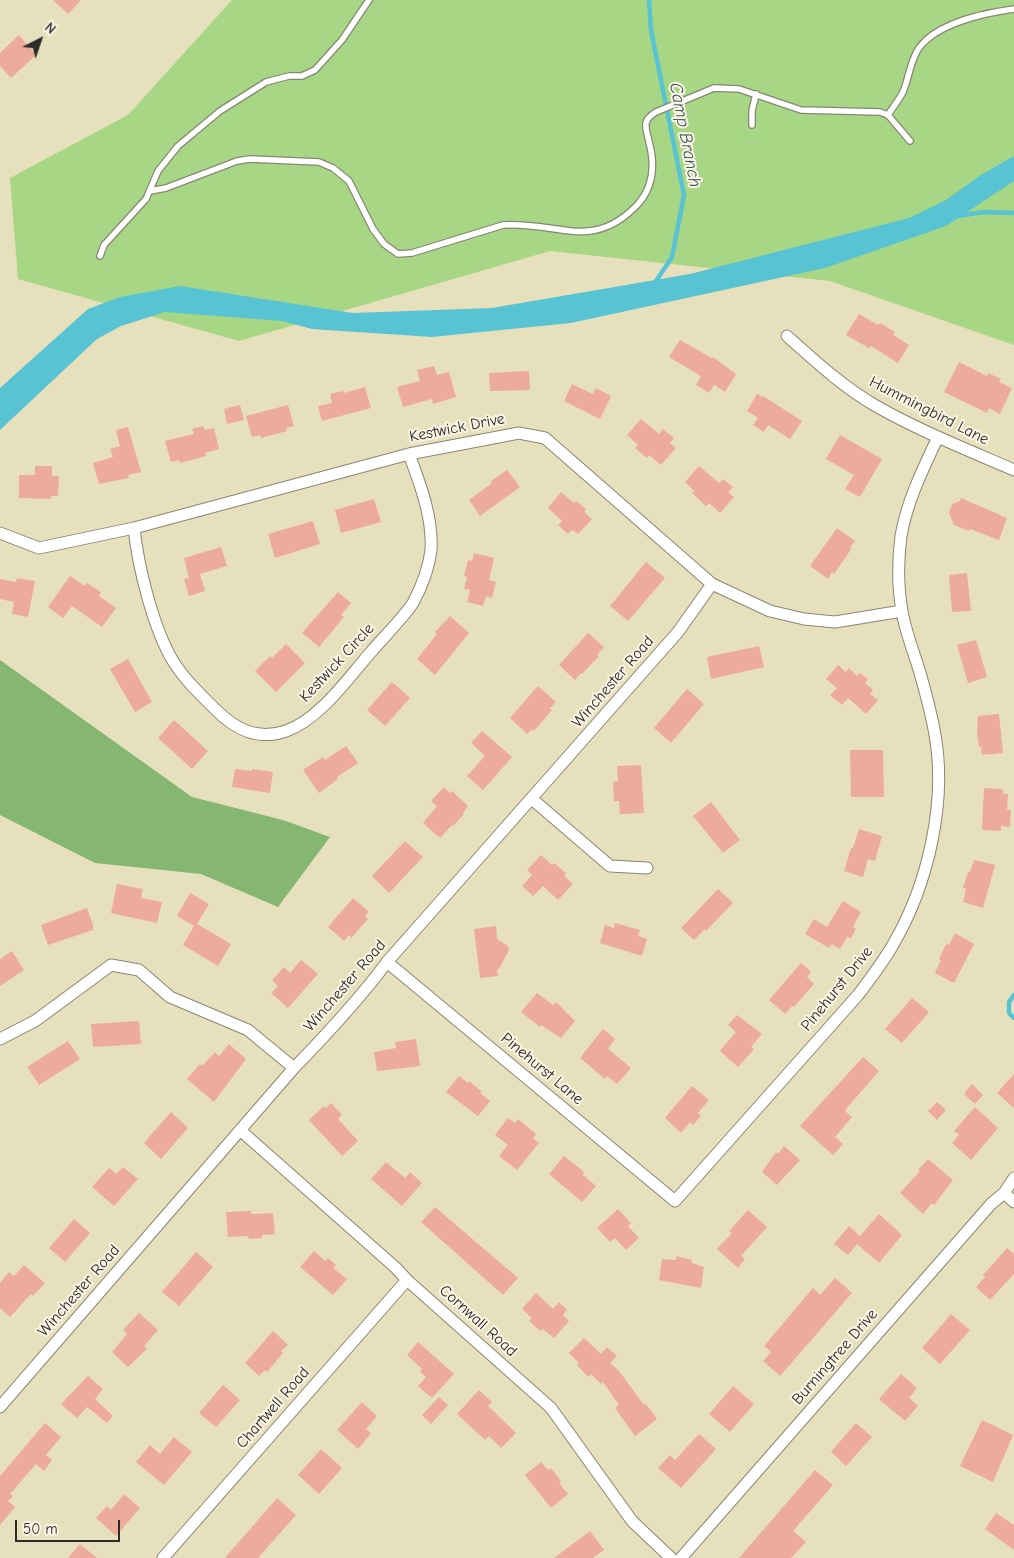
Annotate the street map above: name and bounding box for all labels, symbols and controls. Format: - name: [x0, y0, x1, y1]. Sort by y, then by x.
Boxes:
- north arrow: [15, 15, 65, 65]
- text: N: [41, 19, 59, 38]
- water label: Camp Branch: [664, 81, 706, 189]
- street label: Hummingbird Lane: [866, 373, 992, 449]
- street label: Kestwick Drive: [408, 409, 506, 447]
- street label: Kestwick Circle: [296, 620, 378, 706]
- street label: Winchester Road: [568, 632, 658, 732]
- street label: Winchester Road: [300, 936, 390, 1036]
- street label: Pinehurst Drive: [797, 943, 877, 1035]
- street label: Pinehurst Lane: [497, 1029, 587, 1109]
- street label: Winchester Road: [34, 1241, 124, 1341]
- street label: Cornwall Road: [435, 1281, 521, 1361]
- street label: Burningtree Drive: [788, 1305, 882, 1409]
- street label: Chartwell Road: [232, 1363, 314, 1453]
- scale bar: [18, 1510, 122, 1542]
- text: 50 m: [23, 1520, 58, 1538]

